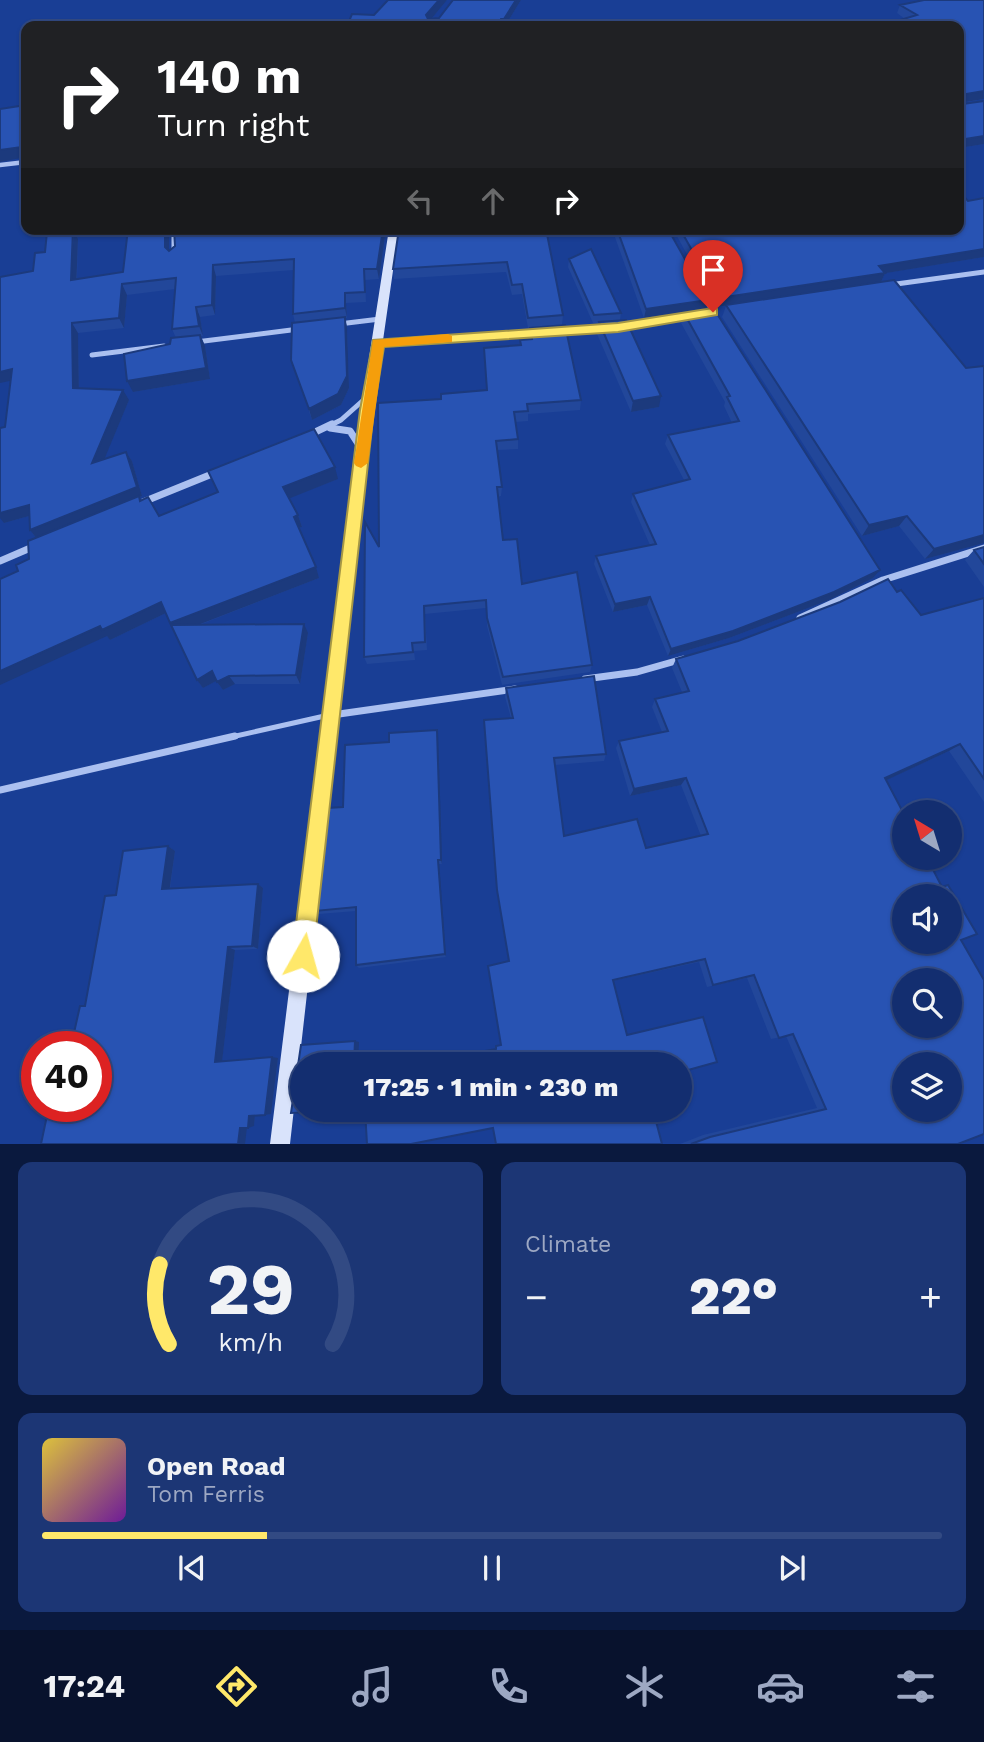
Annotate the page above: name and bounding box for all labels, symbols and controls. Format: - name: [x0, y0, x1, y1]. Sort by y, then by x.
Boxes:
- text: 140 m: [157, 47, 301, 105]
- icon: right: [42, 49, 133, 140]
- text: Turn right: [157, 106, 309, 144]
- icon: left: [401, 182, 439, 220]
- icon: ahead: [474, 182, 512, 220]
- icon: right: [547, 182, 585, 220]
- pin: [683, 240, 743, 312]
- icon: arrive: [694, 251, 732, 289]
- north arrow: [892, 800, 962, 870]
- map controls: [892, 800, 962, 1122]
- button: sound: [892, 884, 962, 954]
- position arrow: [266, 919, 340, 993]
- button: search: [892, 968, 962, 1038]
- speed limit sign: 40: [21, 1031, 112, 1122]
- button: layers: [892, 1052, 962, 1122]
- text: 17:25 · 1 min · 230 m: [364, 1072, 618, 1102]
- text: Climate: [525, 1231, 611, 1258]
- text: 29: [206, 1247, 295, 1333]
- text: 22°: [689, 1266, 778, 1327]
- text: −: [525, 1275, 548, 1319]
- text: +: [919, 1275, 942, 1319]
- text: km/h: [218, 1328, 283, 1357]
- text: Open Road: [147, 1451, 285, 1481]
- text: Tom Ferris: [147, 1481, 265, 1508]
- icon: previous: [173, 1549, 211, 1587]
- icon: pause: [473, 1549, 511, 1587]
- icon: next: [773, 1549, 811, 1587]
- icon: directions: [212, 1662, 261, 1711]
- icon: music: [348, 1662, 397, 1711]
- icon: phone: [484, 1662, 533, 1711]
- icon: climate: [620, 1662, 669, 1711]
- icon: car: [756, 1662, 805, 1711]
- icon: filters: [891, 1662, 940, 1711]
- text: 17:24: [43, 1667, 125, 1705]

